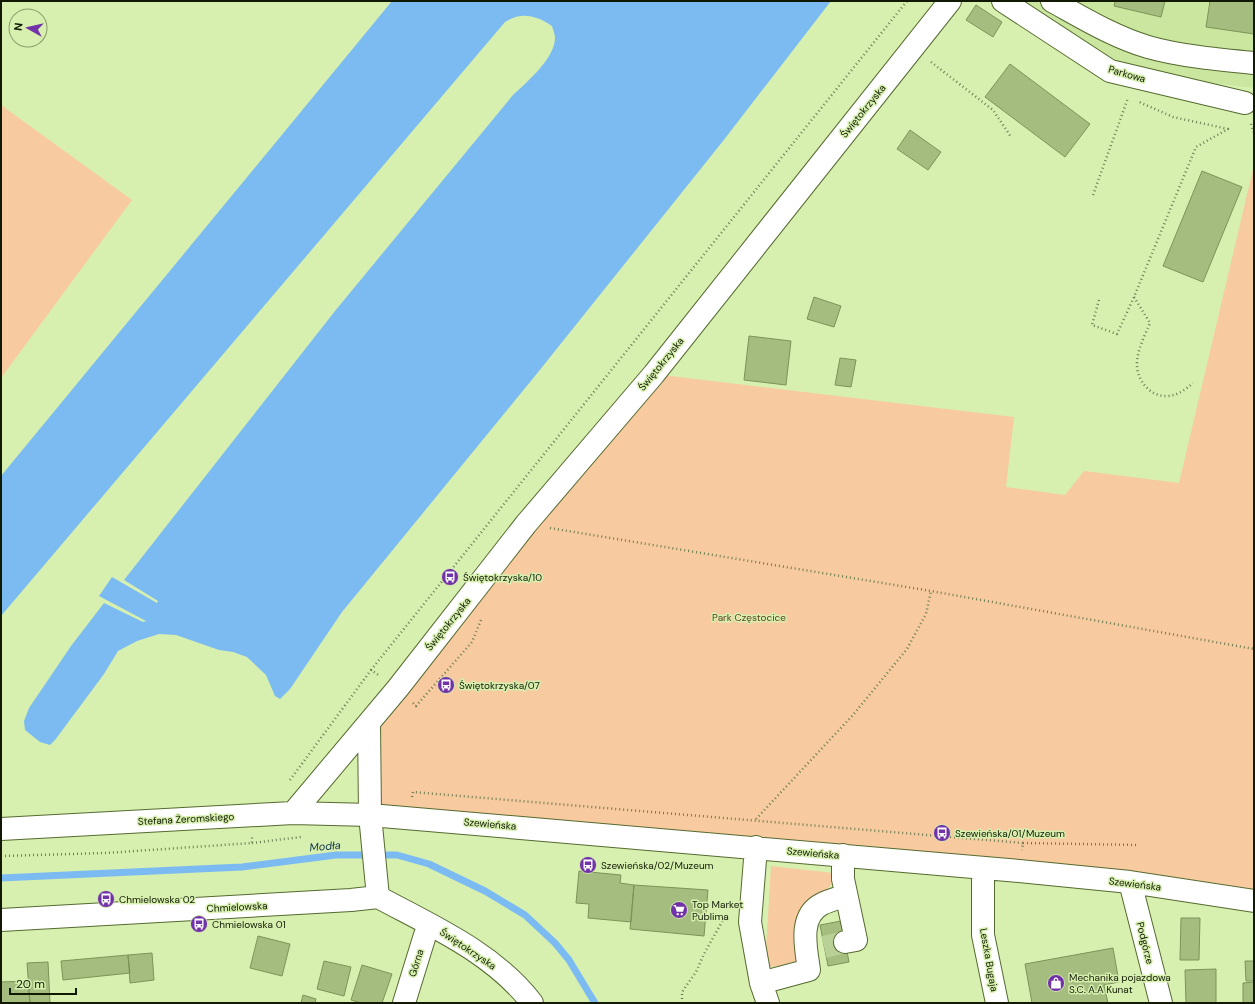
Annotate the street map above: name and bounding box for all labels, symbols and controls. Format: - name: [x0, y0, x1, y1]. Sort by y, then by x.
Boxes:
- north arrow: [8, 8, 48, 48]
- text: N: [11, 22, 26, 32]
- street label: Parkowa: [1107, 63, 1147, 85]
- street label: Świętokrzyska: [837, 82, 889, 140]
- street label: Świętokrzyska: [635, 335, 687, 393]
- bus stop icon: Świętokrzyska/10: [440, 567, 460, 587]
- place label: Świętokrzyska/10: [463, 571, 542, 584]
- street label: Świętokrzyska: [422, 595, 474, 653]
- park label: Park Częstocice: [712, 611, 786, 624]
- bus stop icon: Świętokrzyska/07: [436, 675, 456, 695]
- place label: Świętokrzyska/07: [459, 679, 540, 692]
- street label: Stefana Żeromskiego: [137, 810, 235, 828]
- street label: Szewieńska: [463, 815, 517, 833]
- bus stop icon: Szewieńska/01/Muzeum: [932, 823, 952, 843]
- place label: Szewieńska/01/Muzeum: [955, 827, 1065, 840]
- water label: Modła: [309, 838, 341, 854]
- street label: Szewieńska: [786, 844, 840, 862]
- bus stop icon: Szewieńska/02/Muzeum: [578, 855, 598, 875]
- place label: Szewieńska/02/Muzeum: [601, 859, 714, 872]
- street label: Szewieńska: [1108, 874, 1162, 894]
- bus stop icon: Chmielowska 02: [96, 889, 116, 909]
- place label: Chmielowska 02: [119, 893, 195, 906]
- place label: Top Market Publima: [692, 898, 743, 923]
- street label: Chmielowska: [206, 899, 268, 915]
- supermarket icon: Top Market Publima: [669, 900, 689, 920]
- bus stop icon: Chmielowska 01: [189, 914, 209, 934]
- place label: Chmielowska 01: [212, 918, 286, 931]
- street label: Podgórze: [1133, 921, 1157, 966]
- street label: Świętokrzyska: [437, 925, 499, 973]
- street label: Leszka Bugaja: [977, 927, 1001, 993]
- street label: Górna: [406, 948, 426, 978]
- scale bar: [10, 970, 76, 996]
- place label: Mechanika pojazdowa S.C. A.A Kunat: [1069, 971, 1171, 996]
- shop icon: Mechanika pojazdowa S.C. A.A Kunat: [1046, 973, 1066, 993]
- text: 20 m: [16, 976, 45, 992]

